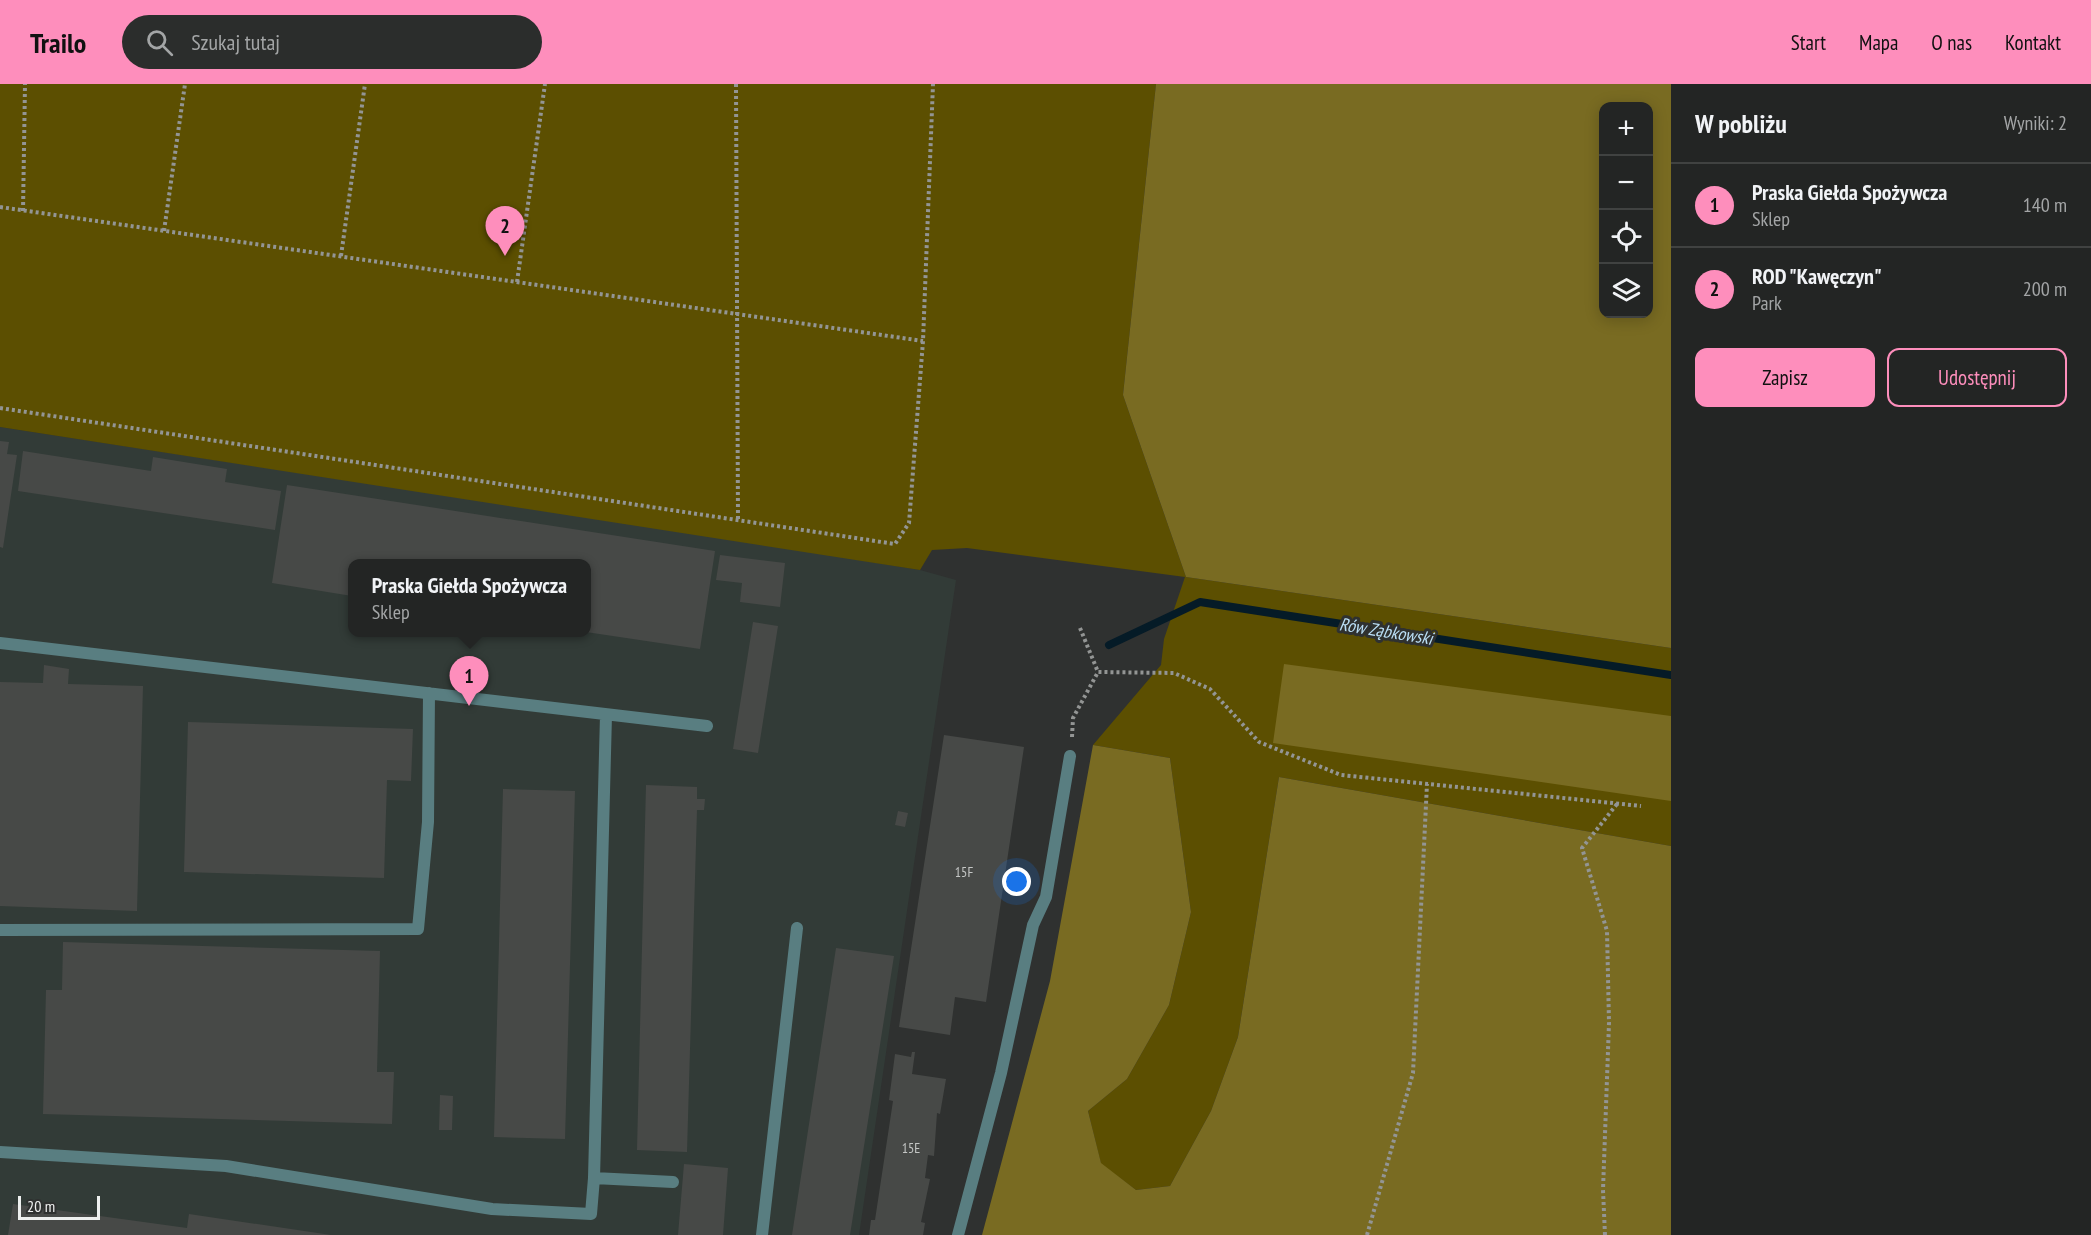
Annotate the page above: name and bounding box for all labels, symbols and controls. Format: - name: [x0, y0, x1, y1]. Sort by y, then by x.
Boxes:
- search box: [122, 15, 542, 69]
- text: Trailo: [30, 24, 86, 61]
- icon: search: [143, 26, 176, 59]
- text: Szukaj tutaj: [191, 28, 280, 56]
- text: Start: [1791, 29, 1826, 56]
- text: Mapa: [1859, 29, 1898, 56]
- text: O nas: [1931, 29, 1972, 56]
- text: Kontakt: [2005, 29, 2061, 56]
- map controls: [1599, 102, 1653, 318]
- button: +: [1599, 102, 1653, 156]
- text: W pobliżu: [1695, 107, 1787, 140]
- text: Wyniki: 2: [2004, 110, 2067, 136]
- button: −: [1599, 156, 1653, 210]
- text: Praska Giełda Spożywcza: [1752, 178, 1947, 206]
- text: 1: [1710, 192, 1719, 218]
- text: 140 m: [2023, 192, 2067, 218]
- pin: 2: [486, 206, 524, 256]
- text: Sklep: [1752, 206, 1790, 232]
- button: locate: [1599, 210, 1653, 264]
- text: ROD "Kawęczyn": [1752, 262, 1882, 290]
- button: layers: [1599, 264, 1653, 318]
- text: 2: [1710, 276, 1719, 302]
- text: 200 m: [2023, 276, 2067, 302]
- text: Park: [1752, 290, 1782, 316]
- button: Zapisz: [1695, 348, 1875, 407]
- button: Udostępnij: [1887, 348, 2067, 407]
- popup: [348, 559, 591, 637]
- text: Praska Giełda Spożywcza: [372, 571, 567, 599]
- text: Sklep: [372, 599, 410, 625]
- water label: Rów Ząbkowski: [1338, 612, 1436, 650]
- pin: 1: [450, 656, 488, 706]
- house number: 15F: [955, 863, 973, 881]
- your location: [1002, 867, 1031, 896]
- house number: 15E: [902, 1139, 920, 1157]
- scale bar: [18, 1193, 100, 1220]
- text: 20 m: [27, 1196, 55, 1216]

